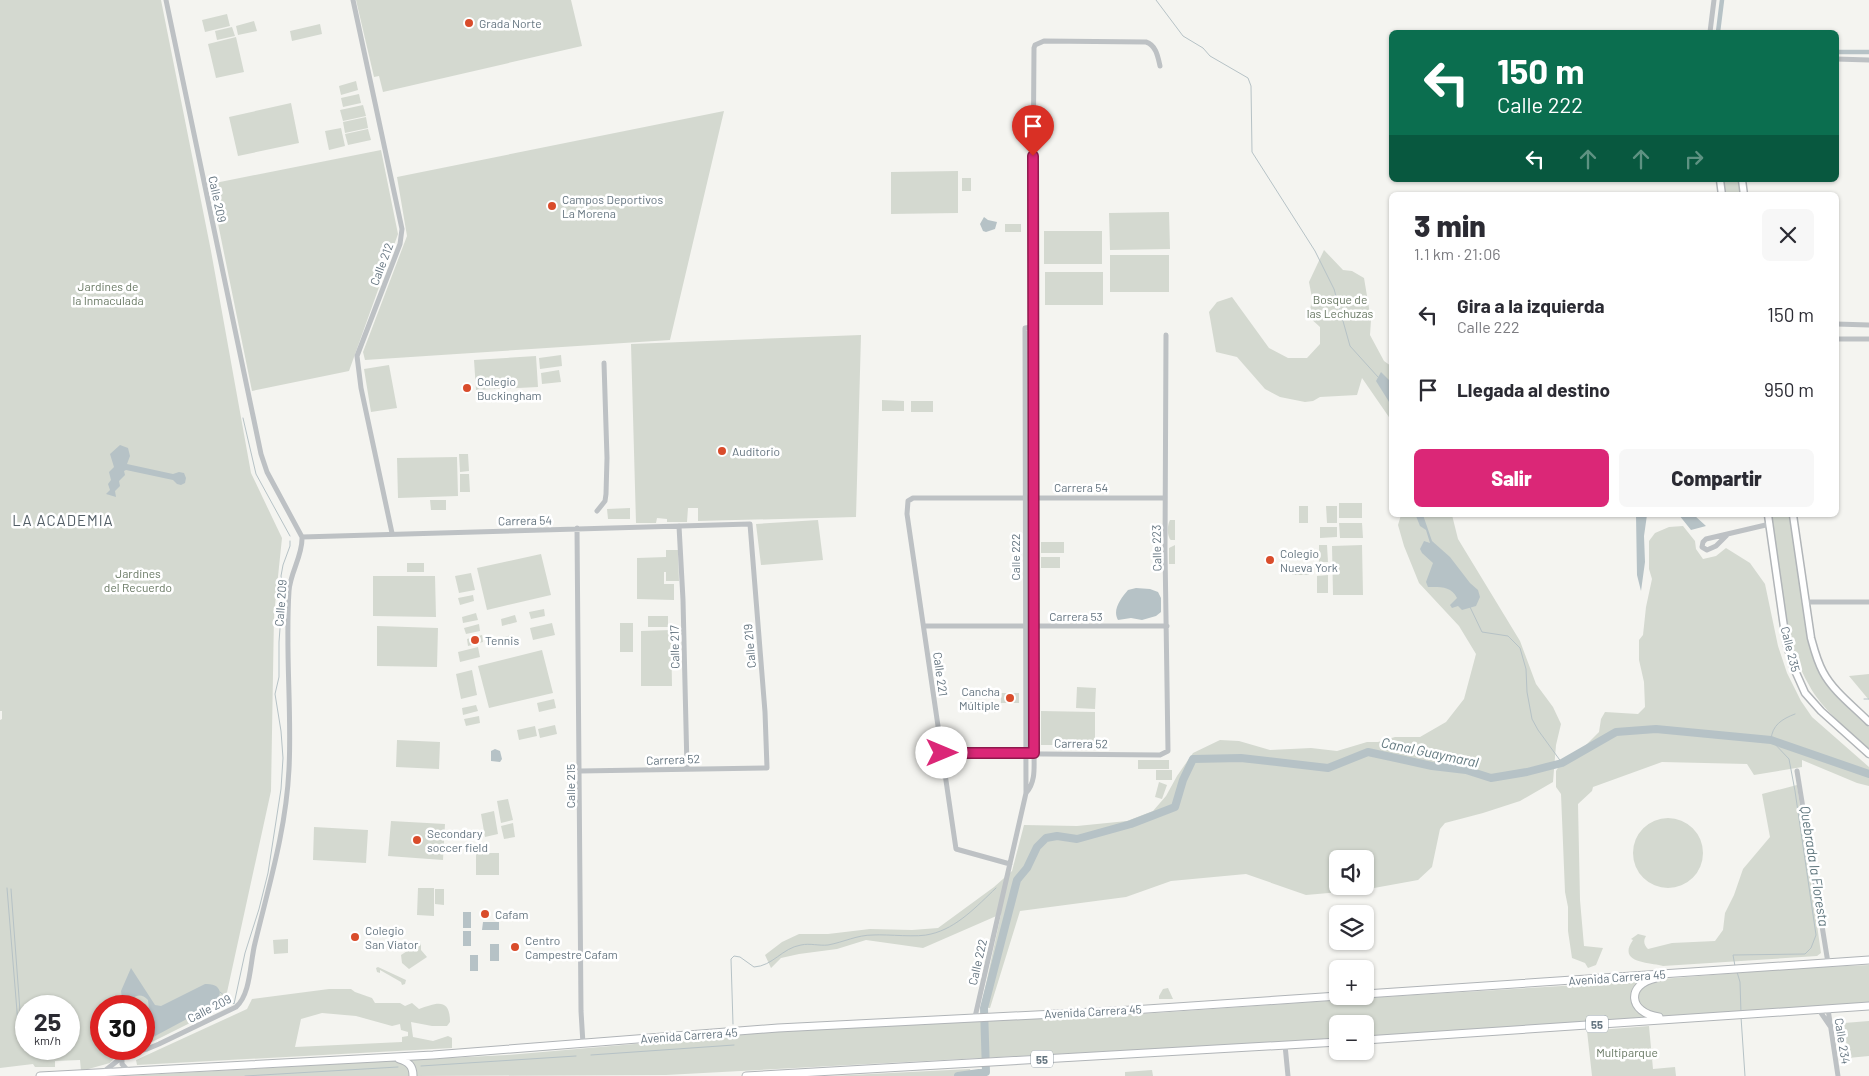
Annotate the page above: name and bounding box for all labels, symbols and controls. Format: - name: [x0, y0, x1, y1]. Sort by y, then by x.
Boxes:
- place label: Grada Norte: [479, 16, 542, 30]
- marker: Grada Norte: [463, 17, 475, 29]
- text: 150 m: [1497, 49, 1584, 91]
- icon: left: [1414, 50, 1479, 115]
- text: Calle 222: [1497, 91, 1583, 117]
- pin: [1012, 105, 1054, 156]
- icon: arrive: [1019, 112, 1047, 140]
- icon: left: [1521, 145, 1549, 173]
- icon: ahead: [1574, 145, 1602, 173]
- icon: ahead: [1627, 145, 1655, 173]
- icon: right: [1680, 145, 1708, 173]
- street label: Calle 209: [206, 174, 230, 224]
- place label: Campos Deportivos La Morena: [562, 192, 663, 220]
- marker: Campos Deportivos La Morena: [546, 200, 558, 212]
- text: 3 min: [1414, 207, 1486, 243]
- button: close: [1762, 209, 1814, 261]
- street label: Calle 212: [366, 241, 396, 287]
- text: 1.1 km · 21:06: [1414, 244, 1501, 263]
- park label: Jardines de la Inmaculada: [72, 279, 144, 307]
- park label: Bosque de las Lechuzas: [1307, 292, 1374, 320]
- text: Gira a la izquierda: [1457, 294, 1605, 317]
- icon: left: [1414, 301, 1442, 329]
- text: 150 m: [1767, 303, 1814, 326]
- text: Calle 222: [1457, 317, 1520, 336]
- place label: Colegio Buckingham: [477, 374, 542, 402]
- icon: arrive: [1414, 376, 1442, 404]
- text: Llegada al destino: [1457, 378, 1610, 401]
- text: 950 m: [1764, 378, 1814, 401]
- marker: Colegio Buckingham: [461, 382, 473, 394]
- place label: Auditorio: [732, 444, 780, 458]
- marker: Auditorio: [716, 445, 728, 457]
- button: Salir: [1414, 449, 1609, 507]
- button: Compartir: [1619, 449, 1814, 507]
- street label: Carrera 54: [1054, 480, 1108, 494]
- district label: LA ACADEMIA: [12, 511, 114, 529]
- street label: Carrera 54: [498, 513, 552, 527]
- street label: Calle 223: [1149, 525, 1163, 571]
- street label: Calle 222: [1008, 534, 1022, 580]
- place label: Colegio Nueva York: [1280, 546, 1338, 574]
- marker: Colegio Nueva York: [1264, 554, 1276, 566]
- park label: Jardines del Recuerdo: [104, 566, 172, 594]
- street label: Calle 209: [271, 579, 289, 627]
- street label: Carrera 53: [1049, 609, 1103, 623]
- street label: Calle 219: [740, 623, 758, 669]
- street label: Calle 217: [667, 625, 681, 669]
- street label: Calle 235: [1779, 625, 1803, 673]
- place label: Tennis: [485, 633, 519, 647]
- marker: Tennis: [469, 634, 481, 646]
- street label: Calle 221: [931, 651, 951, 697]
- place label: Cancha Múltiple: [959, 684, 1000, 712]
- marker: Cancha Múltiple: [1004, 692, 1016, 704]
- position arrow: [915, 726, 967, 778]
- water label: Canal Guaymaral: [1380, 733, 1480, 771]
- street label: Carrera 52: [1054, 736, 1108, 750]
- street label: Carrera 52: [646, 751, 700, 767]
- street label: Calle 215: [563, 764, 577, 808]
- water label: Quebrada la Floresta: [1797, 805, 1833, 927]
- place label: Secondary soccer field: [427, 826, 488, 854]
- marker: Secondary soccer field: [411, 834, 423, 846]
- map controls: [1329, 850, 1374, 1060]
- button: sound: [1329, 850, 1374, 895]
- button: layers: [1329, 905, 1374, 950]
- place label: Cafam: [495, 907, 528, 921]
- marker: Cafam: [479, 908, 491, 920]
- place label: Colegio San Viator: [365, 923, 419, 951]
- marker: Colegio San Viator: [349, 931, 361, 943]
- place label: Centro Campestre Cafam: [525, 933, 618, 961]
- street label: Calle 222: [965, 938, 989, 986]
- marker: Centro Campestre Cafam: [509, 941, 521, 953]
- button: +: [1329, 960, 1374, 1005]
- street label: Avenida Carrera 45: [1568, 967, 1666, 987]
- street label: Calle 209: [185, 991, 233, 1025]
- speed limit sign: 30: [90, 995, 155, 1060]
- street label: Avenida Carrera 45: [1044, 1001, 1142, 1021]
- text: 25: [34, 1006, 61, 1036]
- button: −: [1329, 1015, 1374, 1060]
- road number: 55: [1586, 1016, 1608, 1032]
- street label: Calle 234: [1832, 1017, 1854, 1065]
- street label: Avenida Carrera 45: [640, 1025, 738, 1045]
- text: km/h: [34, 1033, 61, 1047]
- park label: Multiparque: [1596, 1045, 1658, 1059]
- road number: 55: [1031, 1050, 1053, 1068]

